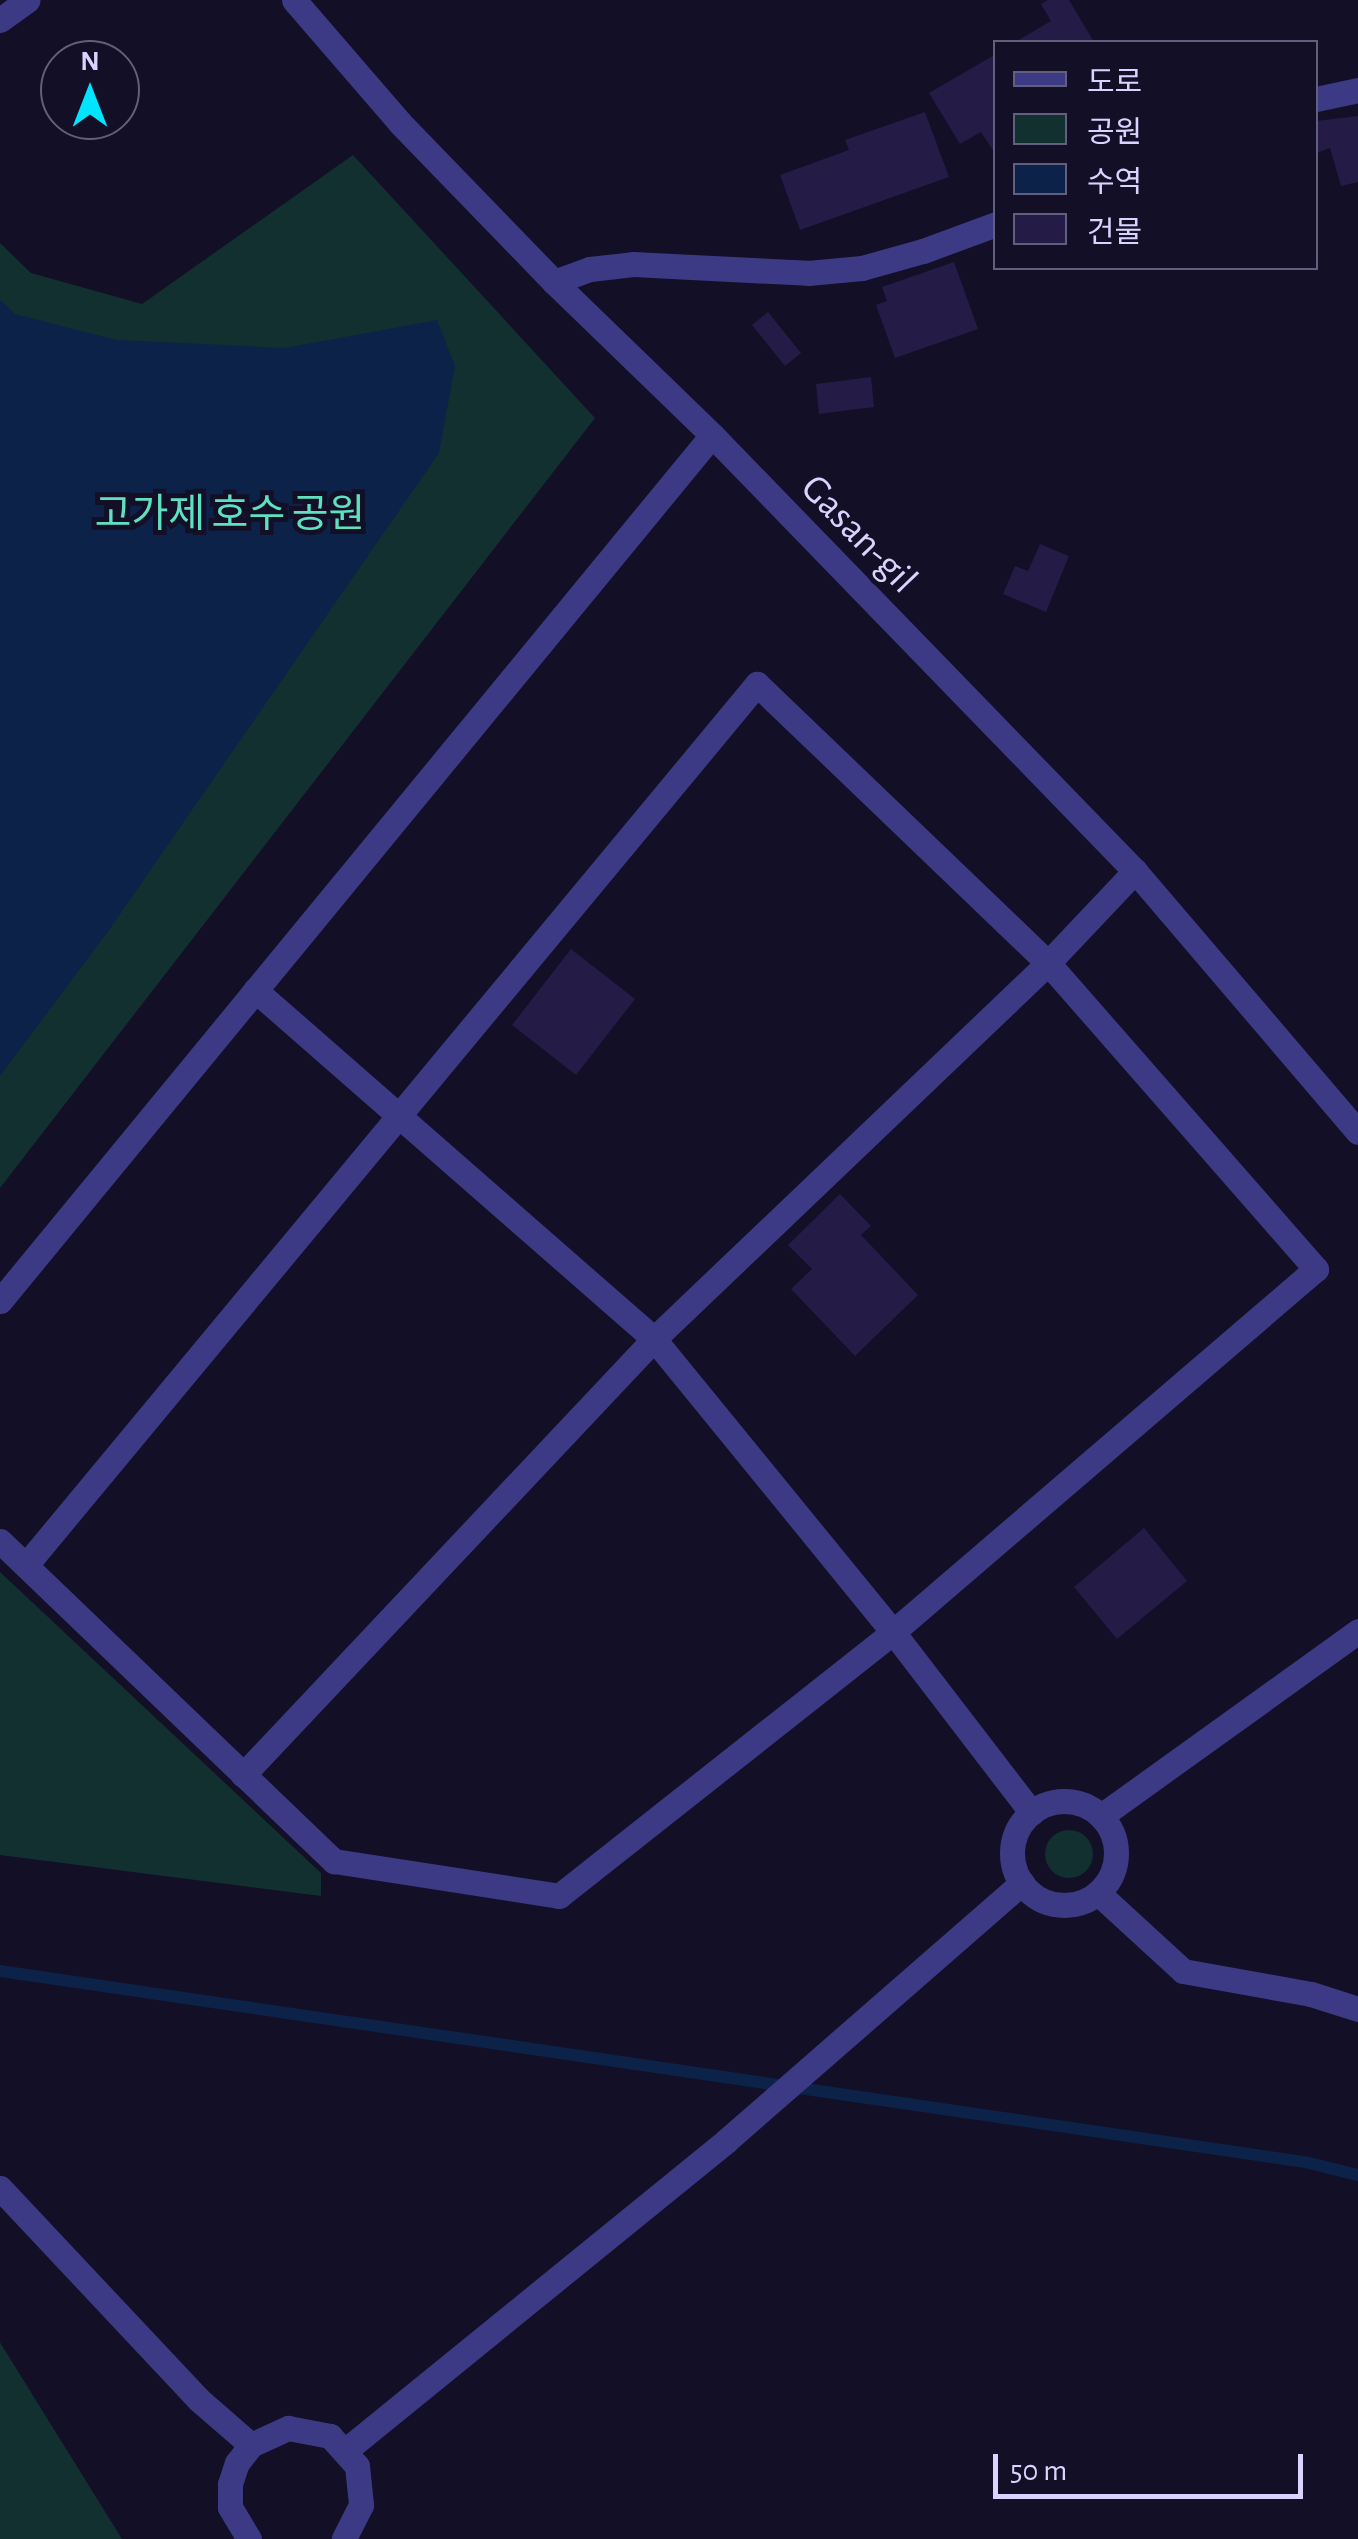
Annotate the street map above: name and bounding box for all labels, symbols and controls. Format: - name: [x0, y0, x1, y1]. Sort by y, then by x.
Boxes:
- north arrow: [40, 40, 140, 140]
- legend: [993, 40, 1318, 270]
- text: N: [80, 48, 100, 76]
- text: 도로: [1087, 68, 1142, 98]
- text: 공원: [1087, 118, 1142, 148]
- text: 수역: [1087, 168, 1142, 198]
- text: 건물: [1087, 218, 1142, 248]
- street label: Gasan-gil: [791, 464, 927, 604]
- park label: 고가제 호수 공원: [95, 491, 365, 539]
- scale bar: [998, 2434, 1308, 2496]
- text: 50 m: [1010, 2456, 1067, 2486]

